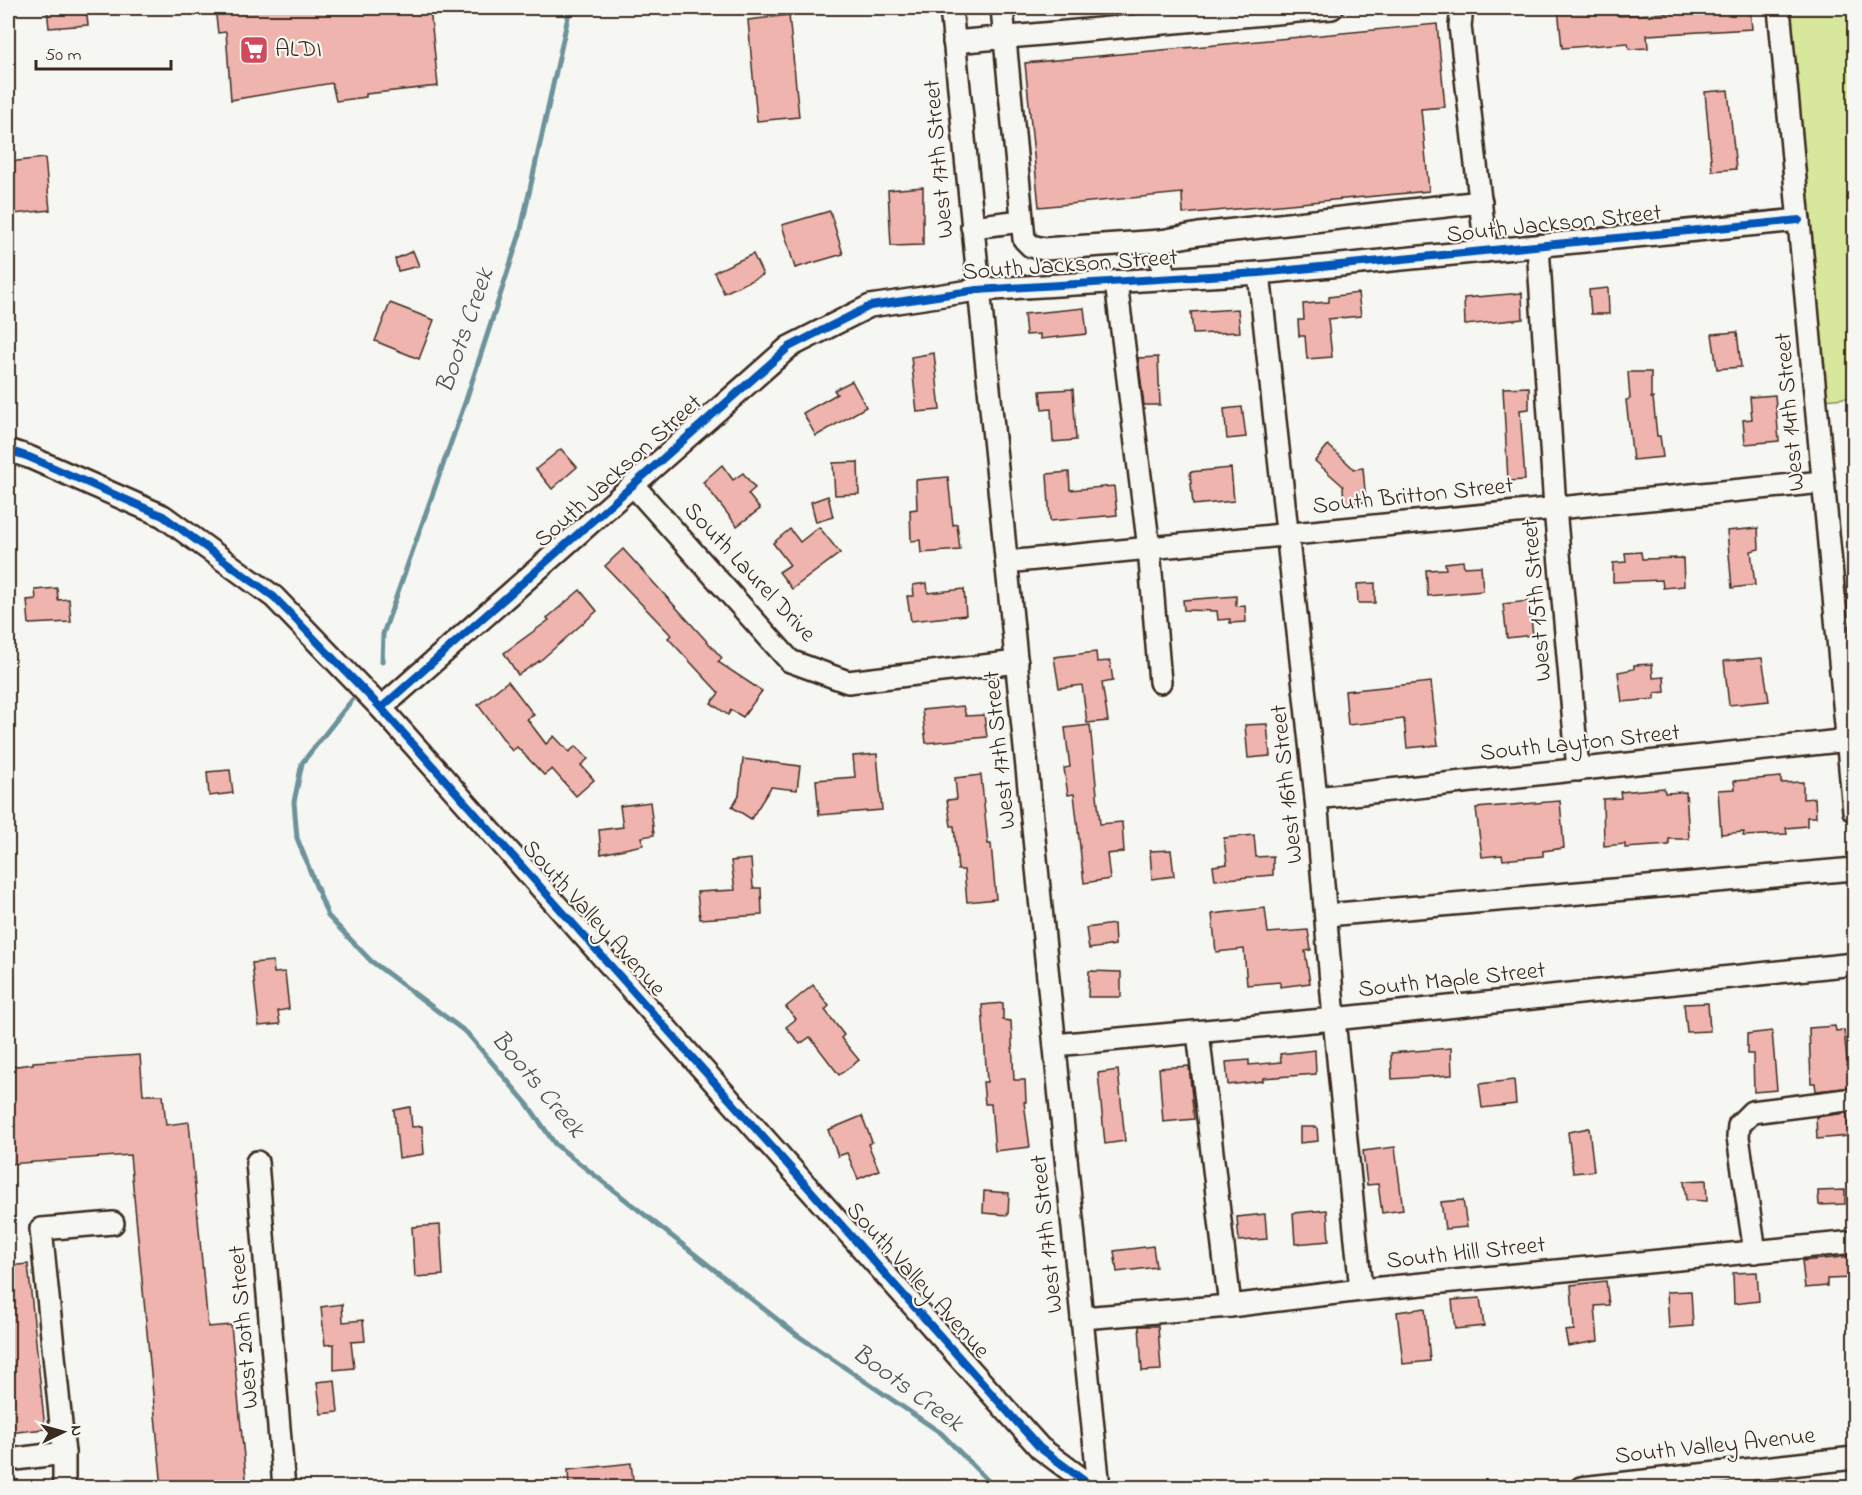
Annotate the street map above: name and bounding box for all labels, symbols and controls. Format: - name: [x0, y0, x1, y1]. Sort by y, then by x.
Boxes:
- scale bar: [36, 33, 171, 71]
- place label: ALDI: [275, 33, 322, 68]
- supermarket icon: ALDI: [238, 34, 270, 66]
- text: 50 m: [45, 43, 82, 69]
- street label: West 17th Street: [916, 78, 964, 240]
- street label: South Jackson Street: [1445, 196, 1663, 254]
- street label: South Jackson Street: [961, 241, 1179, 291]
- water label: Boots Creek: [427, 262, 506, 399]
- street label: West 14th Street: [1767, 331, 1815, 493]
- street label: South Jackson Street: [527, 387, 711, 557]
- street label: South Britton Street: [1311, 469, 1515, 525]
- street label: South Laurel Drive: [675, 495, 824, 651]
- street label: West 15th Street: [1513, 517, 1563, 683]
- street label: West 17th Street: [975, 669, 1027, 831]
- street label: West 16th Street: [1262, 703, 1314, 865]
- street label: South Layton Street: [1478, 716, 1682, 773]
- street label: South Valley Avenue: [512, 833, 673, 1006]
- street label: South Maple Street: [1357, 954, 1547, 1008]
- water label: Boots Creek: [481, 1023, 594, 1148]
- street label: West 17th Street: [1022, 1153, 1074, 1315]
- street label: South Valley Avenue: [836, 1195, 997, 1368]
- street label: South Hill Street: [1385, 1228, 1547, 1280]
- street label: West 20th Street: [220, 1244, 270, 1410]
- water label: Boots Creek: [843, 1335, 972, 1444]
- north arrow: [33, 1402, 93, 1462]
- street label: South Valley Avenue: [1613, 1419, 1817, 1476]
- text: N: [64, 1424, 88, 1437]

